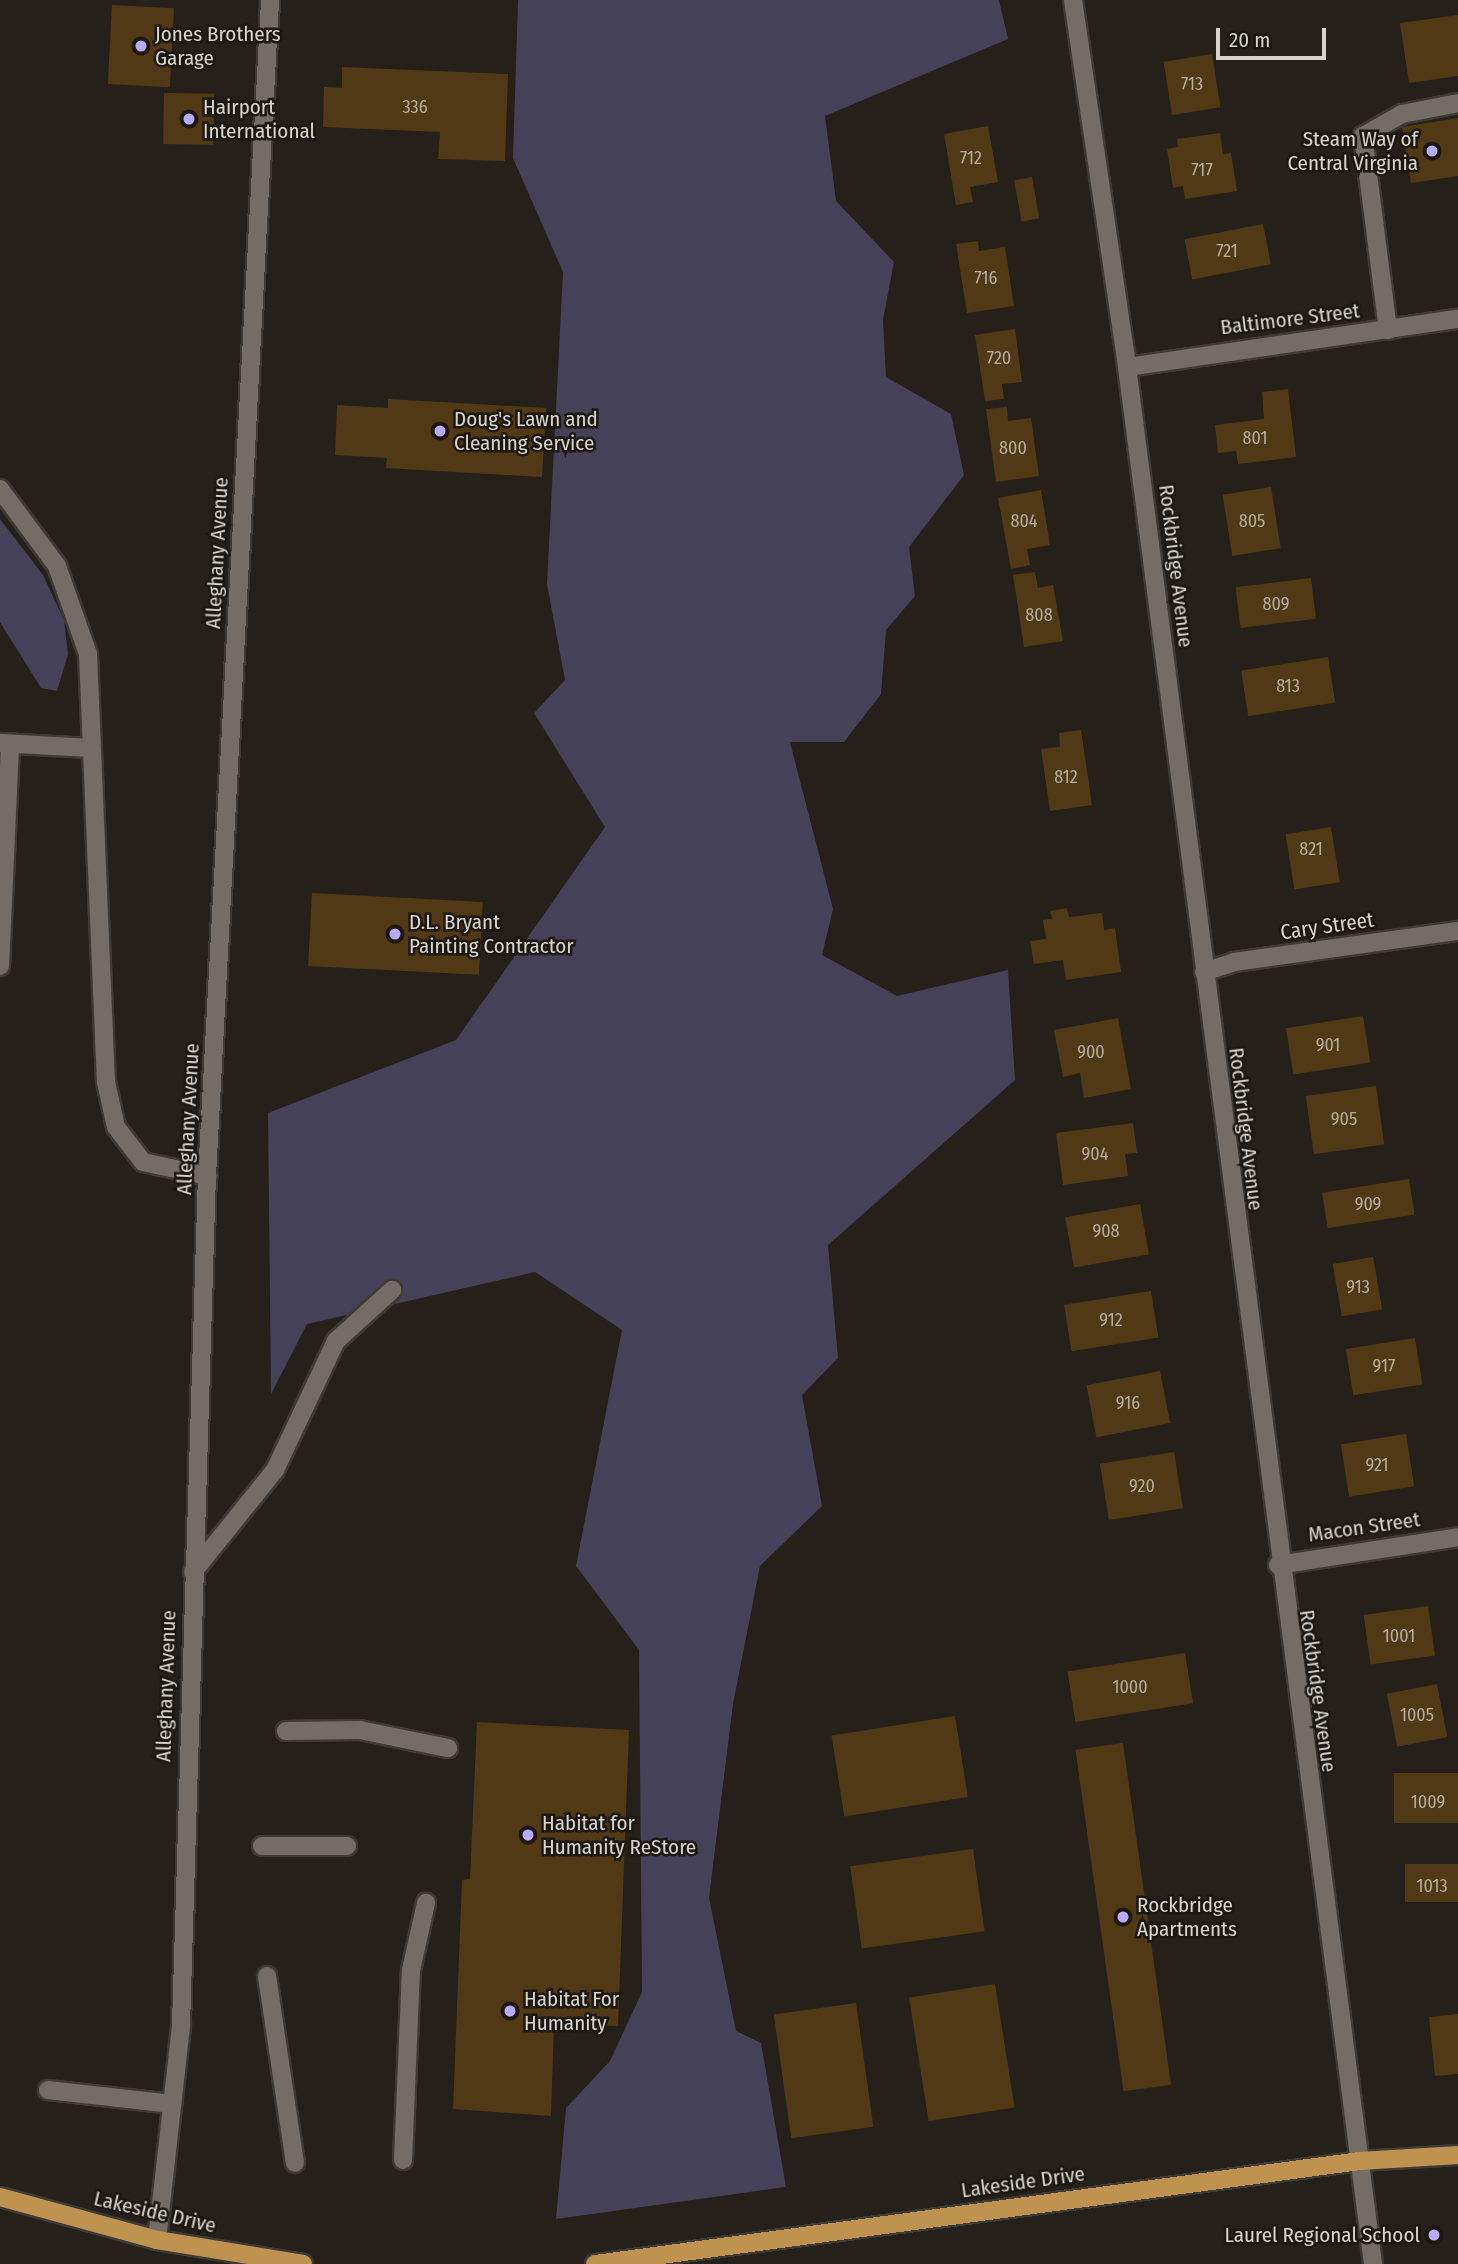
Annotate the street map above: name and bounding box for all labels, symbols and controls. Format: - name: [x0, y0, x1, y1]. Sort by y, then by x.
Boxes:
- scale bar: [1220, 14, 1330, 58]
- place label: Jones Brothers Garage: [155, 21, 281, 71]
- text: 20 m: [1229, 27, 1270, 53]
- marker: Jones Brothers Garage: [133, 38, 149, 54]
- house number: 713: [1181, 73, 1203, 95]
- place label: Hairport International: [203, 94, 315, 144]
- house number: 336: [402, 96, 428, 118]
- marker: Hairport International: [181, 111, 197, 127]
- place label: Steam Way of Central Virginia: [1287, 126, 1418, 176]
- marker: Steam Way of Central Virginia: [1424, 143, 1440, 159]
- house number: 712: [960, 147, 982, 169]
- house number: 717: [1191, 159, 1213, 181]
- house number: 721: [1216, 240, 1238, 262]
- house number: 716: [974, 267, 998, 289]
- street label: Baltimore Street: [1219, 298, 1361, 340]
- house number: 720: [987, 347, 1011, 369]
- place label: Doug's Lawn and Cleaning Service: [454, 406, 598, 456]
- marker: Doug's Lawn and Cleaning Service: [432, 423, 448, 439]
- house number: 801: [1243, 427, 1267, 449]
- house number: 800: [999, 437, 1027, 459]
- street label: Alleghany Avenue: [200, 476, 234, 630]
- street label: Rockbridge Avenue: [1154, 483, 1198, 649]
- house number: 804: [1010, 510, 1038, 532]
- house number: 805: [1239, 510, 1265, 532]
- house number: 809: [1263, 593, 1289, 615]
- house number: 808: [1025, 604, 1053, 626]
- house number: 813: [1276, 675, 1300, 697]
- house number: 812: [1054, 766, 1078, 788]
- house number: 821: [1299, 838, 1323, 860]
- street label: Cary Street: [1279, 907, 1375, 945]
- place label: D.L. Bryant Painting Contractor: [409, 909, 574, 959]
- marker: D.L. Bryant Painting Contractor: [387, 926, 403, 942]
- house number: 901: [1316, 1034, 1340, 1056]
- house number: 900: [1077, 1041, 1105, 1063]
- street label: Alleghany Avenue: [171, 1042, 205, 1196]
- street label: Rockbridge Avenue: [1224, 1046, 1268, 1212]
- house number: 905: [1331, 1108, 1357, 1130]
- house number: 904: [1082, 1143, 1108, 1165]
- house number: 909: [1355, 1193, 1381, 1215]
- house number: 908: [1092, 1220, 1120, 1242]
- house number: 913: [1346, 1276, 1370, 1298]
- house number: 912: [1099, 1309, 1123, 1331]
- house number: 917: [1373, 1355, 1395, 1377]
- house number: 916: [1116, 1392, 1140, 1414]
- house number: 921: [1365, 1454, 1389, 1476]
- house number: 920: [1129, 1475, 1155, 1497]
- street label: Macon Street: [1307, 1507, 1421, 1547]
- street label: Rockbridge Avenue: [1294, 1608, 1342, 1774]
- street label: Alleghany Avenue: [151, 1610, 181, 1762]
- house number: 1001: [1383, 1625, 1415, 1647]
- house number: 1000: [1112, 1676, 1148, 1698]
- house number: 1005: [1400, 1704, 1434, 1726]
- house number: 1009: [1411, 1791, 1445, 1813]
- place label: Habitat for Humanity ReStore: [542, 1810, 696, 1860]
- marker: Habitat for Humanity ReStore: [520, 1827, 536, 1843]
- house number: 1013: [1416, 1875, 1448, 1897]
- place label: Rockbridge Apartments: [1137, 1892, 1237, 1942]
- marker: Rockbridge Apartments: [1115, 1909, 1131, 1925]
- place label: Habitat For Humanity: [524, 1986, 619, 2036]
- marker: Habitat For Humanity: [502, 2003, 518, 2019]
- street label: Lakeside Drive: [960, 2161, 1086, 2203]
- street label: Lakeside Drive: [91, 2186, 219, 2238]
- place label: Laurel Regional School: [1225, 2222, 1420, 2248]
- marker: Laurel Regional School: [1426, 2227, 1442, 2243]

